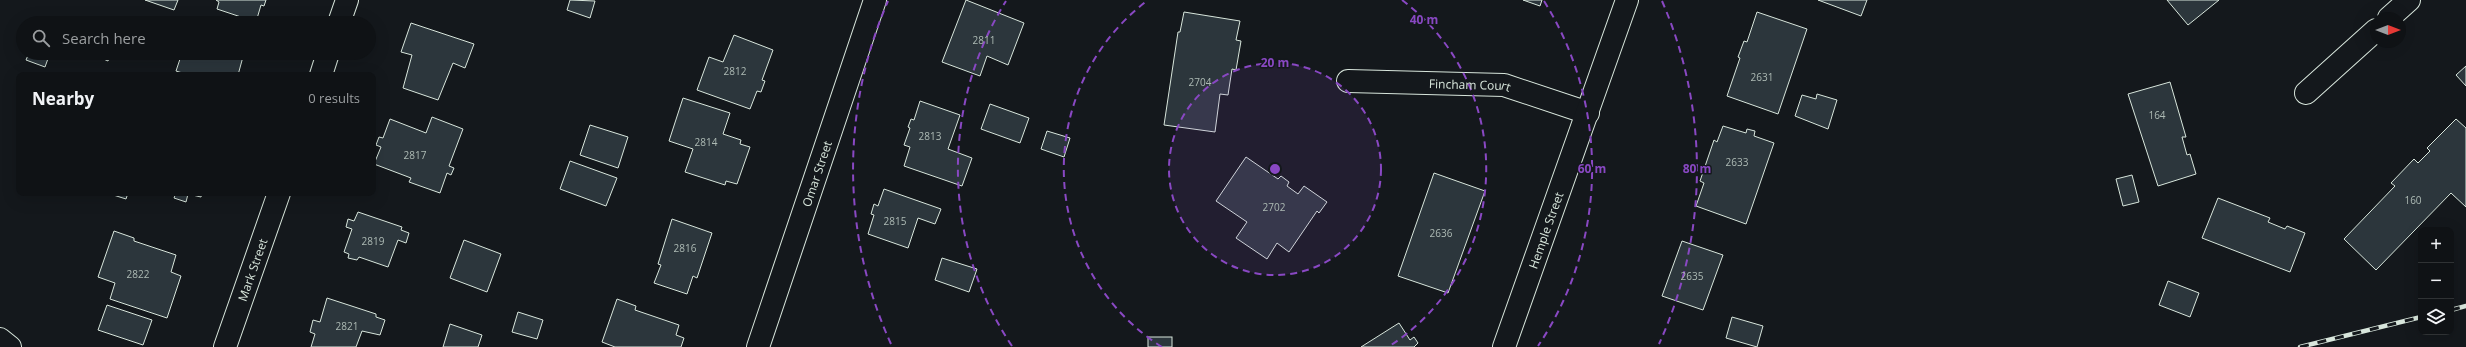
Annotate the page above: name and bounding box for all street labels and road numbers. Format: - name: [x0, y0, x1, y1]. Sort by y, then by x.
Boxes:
- street label: Fincham Court: [1429, 75, 1513, 95]
- street label: Omar Street: [797, 138, 836, 209]
- street label: Hemple Street: [1524, 189, 1567, 271]
- street label: Mark Street: [233, 236, 271, 303]

